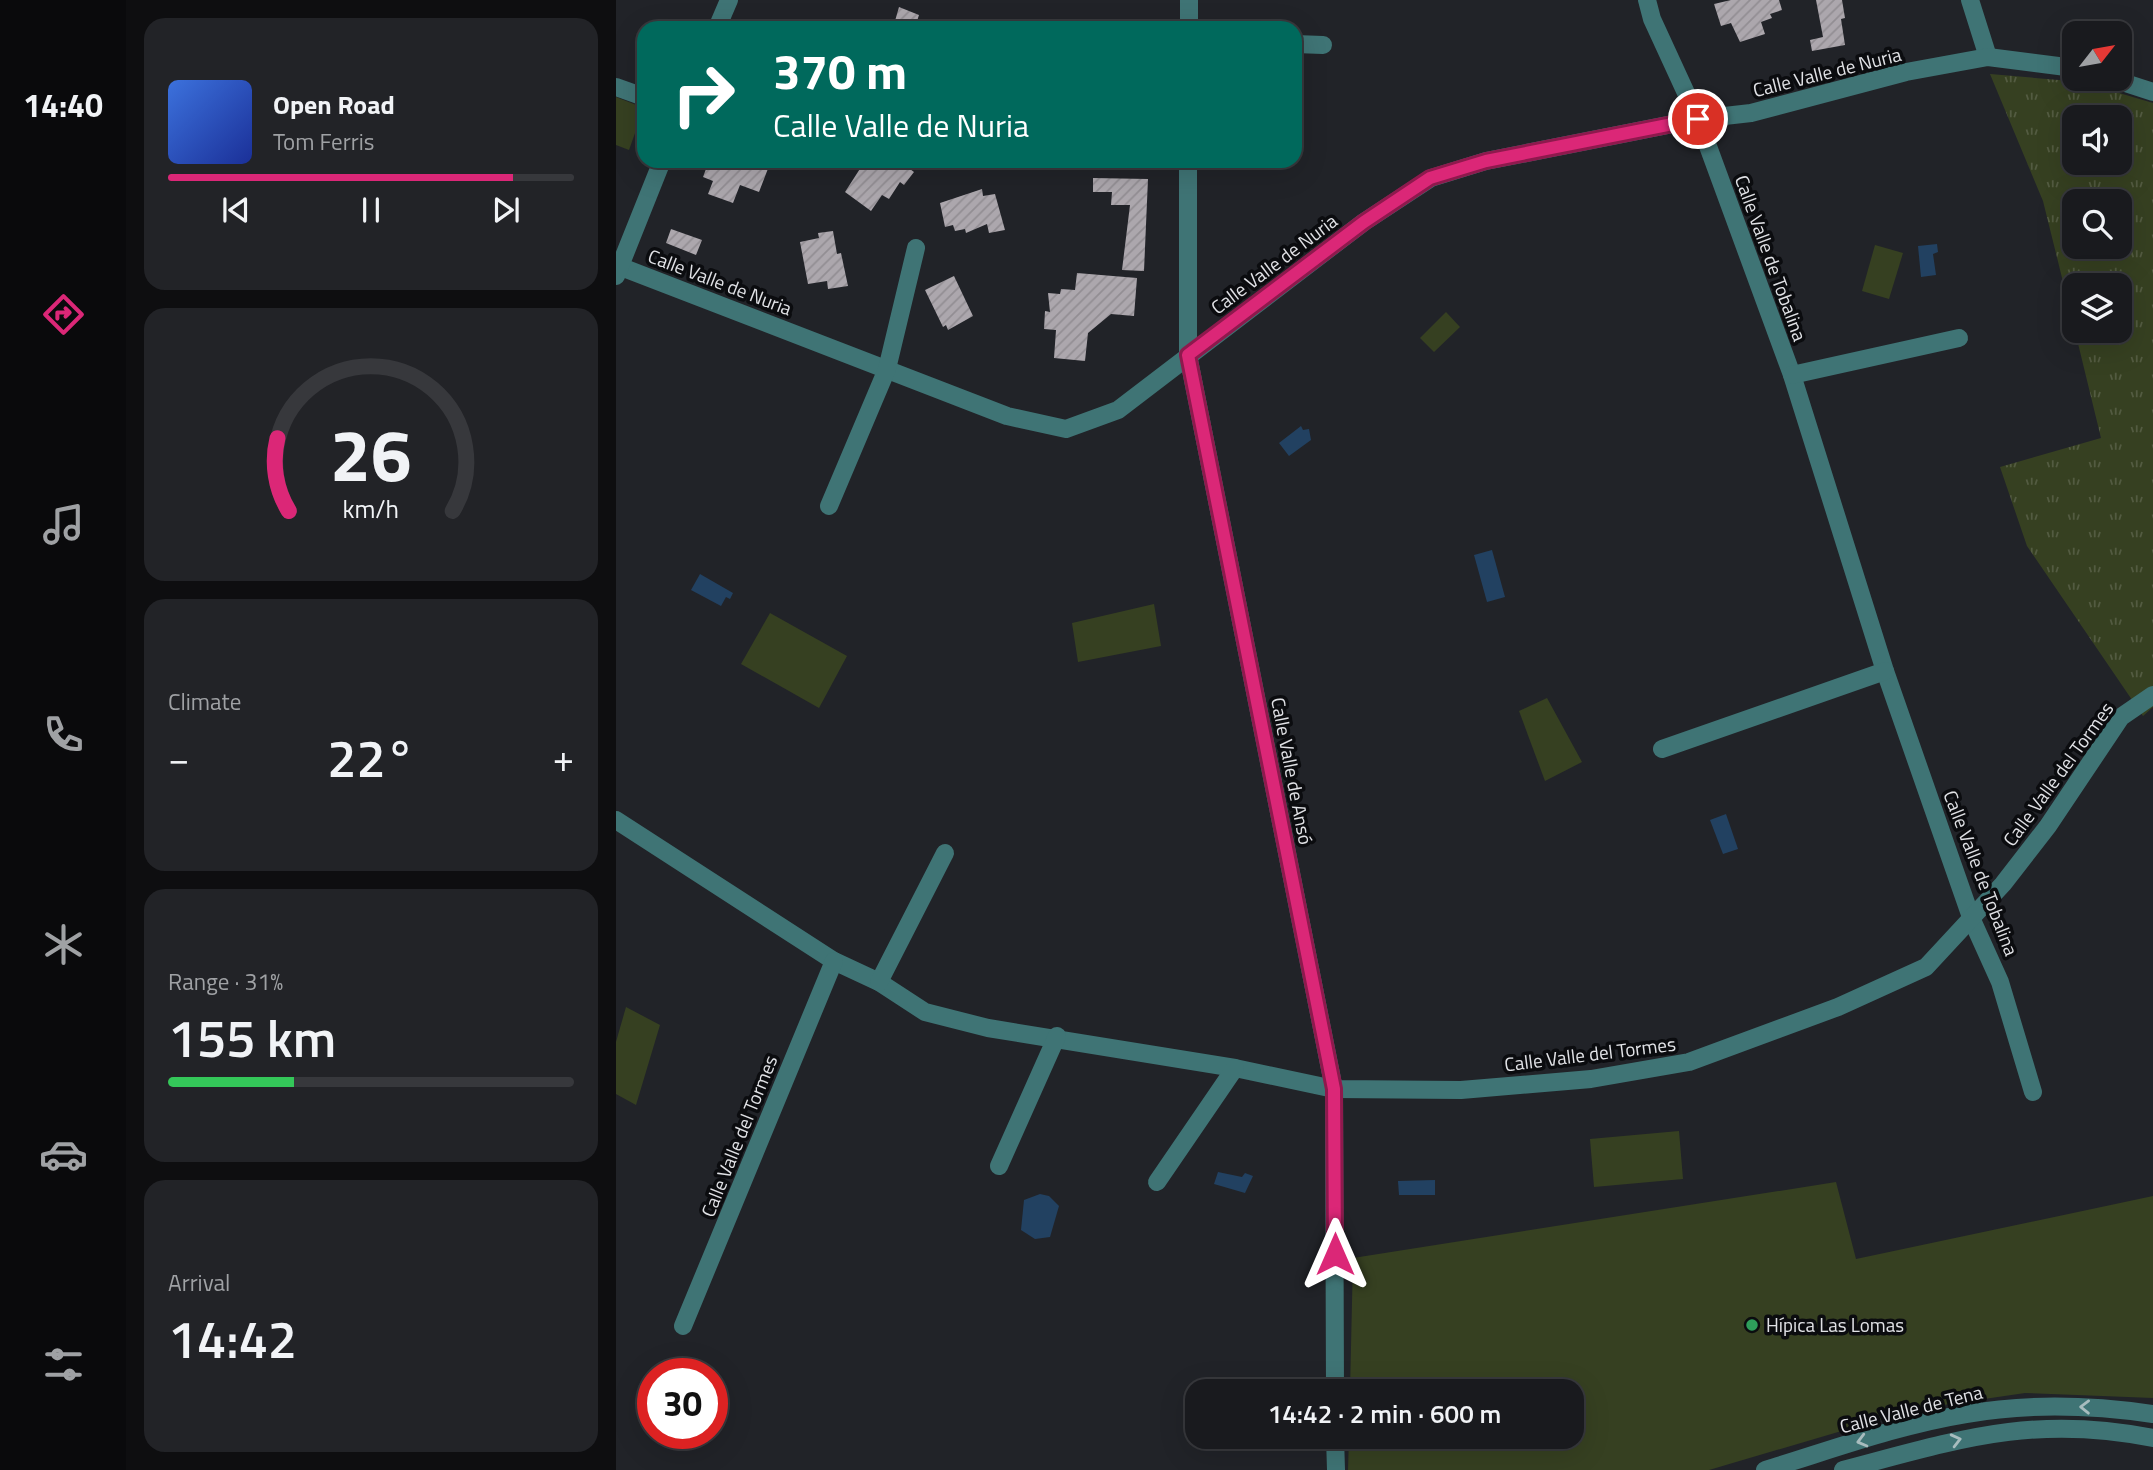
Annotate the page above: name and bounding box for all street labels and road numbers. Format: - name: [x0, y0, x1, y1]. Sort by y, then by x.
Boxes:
- street label: Calle Valle de Nuria: [1750, 39, 1905, 104]
- street label: Calle Valle de Tobalina: [1728, 171, 1815, 345]
- street label: Calle Valle de Nuria: [1204, 206, 1344, 321]
- street label: Calle Valle de Nuria: [644, 241, 797, 322]
- street label: Calle Valle de Ansó: [1264, 695, 1321, 847]
- street label: Calle Valle del Tormes: [1995, 695, 2120, 852]
- street label: Calle Valle de Tobalina: [1937, 786, 2027, 960]
- street label: Calle Valle del Tormes: [1503, 1029, 1677, 1078]
- street label: Calle Valle del Tormes: [693, 1050, 784, 1221]
- street label: Calle Valle de Tena: [1836, 1377, 1986, 1440]

